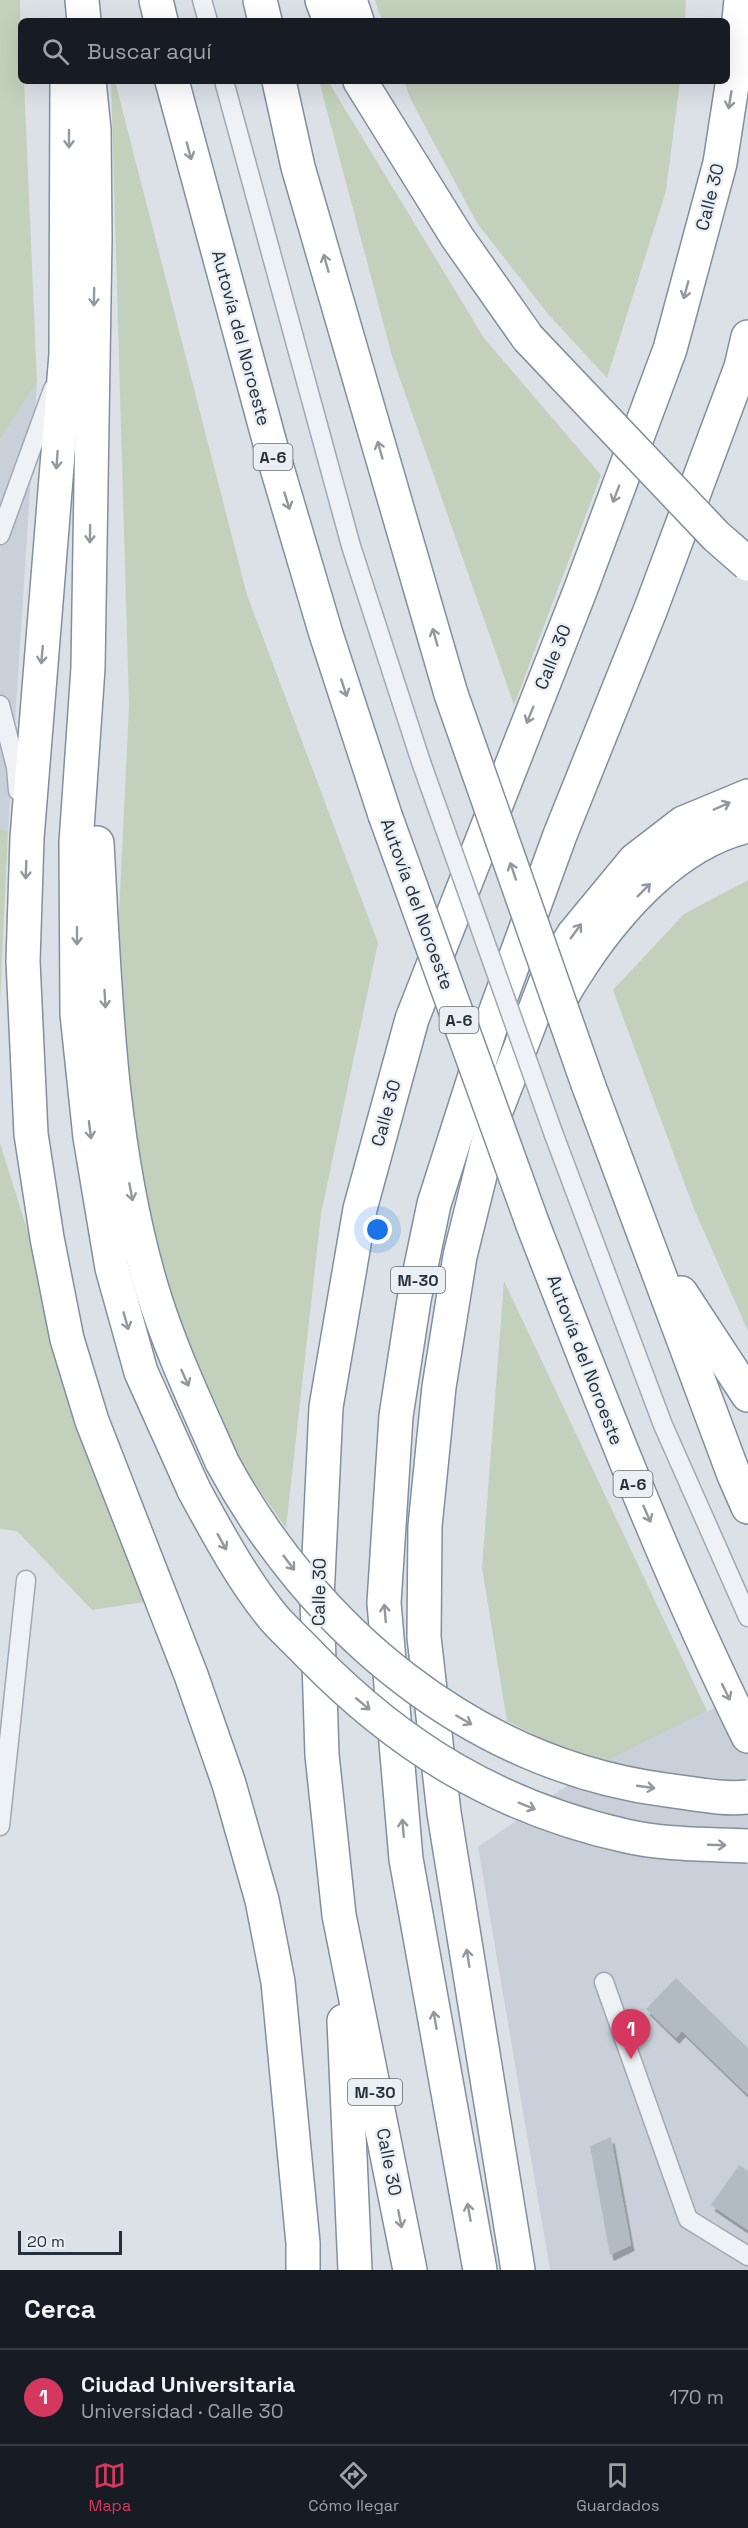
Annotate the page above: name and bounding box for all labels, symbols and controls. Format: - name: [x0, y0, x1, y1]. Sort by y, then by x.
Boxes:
- search box: [18, 18, 730, 84]
- icon: search: [39, 35, 72, 68]
- text: Buscar aquí: [87, 37, 212, 65]
- one-way arrow: [724, 89, 735, 109]
- one-way arrow: [63, 129, 75, 149]
- one-way arrow: [184, 141, 196, 160]
- street label: Calle 30: [690, 161, 729, 233]
- street label: Autovía del Noroeste: [207, 248, 276, 428]
- one-way arrow: [320, 254, 331, 273]
- one-way arrow: [680, 280, 691, 299]
- one-way arrow: [88, 286, 100, 306]
- one-way arrow: [374, 441, 385, 460]
- road number: A-6: [254, 444, 292, 470]
- one-way arrow: [52, 450, 63, 470]
- one-way arrow: [610, 484, 621, 503]
- one-way arrow: [282, 491, 293, 510]
- one-way arrow: [85, 523, 96, 543]
- street label: Calle 30: [529, 621, 576, 693]
- one-way arrow: [429, 628, 440, 647]
- one-way arrow: [36, 644, 47, 664]
- one-way arrow: [339, 678, 350, 697]
- one-way arrow: [524, 705, 535, 723]
- one-way arrow: [712, 800, 730, 811]
- street label: Autovía del Noroeste: [376, 815, 459, 993]
- one-way arrow: [20, 859, 31, 879]
- one-way arrow: [507, 862, 518, 881]
- one-way arrow: [637, 882, 652, 897]
- one-way arrow: [570, 923, 583, 939]
- one-way arrow: [71, 925, 83, 945]
- one-way arrow: [100, 988, 111, 1008]
- road number: A-6: [440, 1007, 478, 1033]
- street label: Calle 30: [366, 1077, 405, 1149]
- one-way arrow: [84, 1120, 95, 1139]
- one-way arrow: [126, 1181, 137, 1201]
- your location: [363, 1215, 392, 1244]
- road number: M-30: [391, 1267, 445, 1293]
- street label: Autovía del Noroeste: [542, 1271, 629, 1448]
- one-way arrow: [121, 1311, 133, 1330]
- one-way arrow: [180, 1369, 192, 1387]
- road number: A-6: [614, 1471, 652, 1497]
- one-way arrow: [641, 1505, 653, 1523]
- one-way arrow: [217, 1532, 228, 1550]
- one-way arrow: [283, 1554, 296, 1570]
- street label: Calle 30: [306, 1558, 331, 1626]
- one-way arrow: [379, 1604, 390, 1623]
- one-way arrow: [721, 1683, 733, 1701]
- one-way arrow: [355, 1697, 370, 1711]
- one-way arrow: [455, 1714, 472, 1726]
- one-way arrow: [636, 1782, 655, 1793]
- one-way arrow: [518, 1801, 536, 1812]
- one-way arrow: [397, 1819, 408, 1839]
- one-way arrow: [707, 1839, 727, 1850]
- one-way arrow: [462, 1948, 473, 1968]
- pin: 1: [612, 2010, 650, 2059]
- one-way arrow: [429, 2011, 440, 2031]
- road number: M-30: [348, 2079, 402, 2105]
- street label: Calle 30: [372, 2126, 407, 2198]
- one-way arrow: [463, 2203, 474, 2223]
- one-way arrow: [395, 2209, 406, 2228]
- scale bar: [18, 2228, 122, 2256]
- text: 20 m: [27, 2231, 65, 2252]
- text: Cerca: [24, 2292, 96, 2326]
- text: Ciudad Universitaria: [81, 2370, 295, 2398]
- text: 1: [39, 2384, 48, 2410]
- text: 170 m: [669, 2384, 724, 2410]
- text: Universidad · Calle 30: [81, 2398, 284, 2424]
- tab: Mapa: [89, 2459, 131, 2516]
- tab: Cómo llegar: [308, 2459, 399, 2516]
- tab: Guardados: [576, 2459, 659, 2516]

